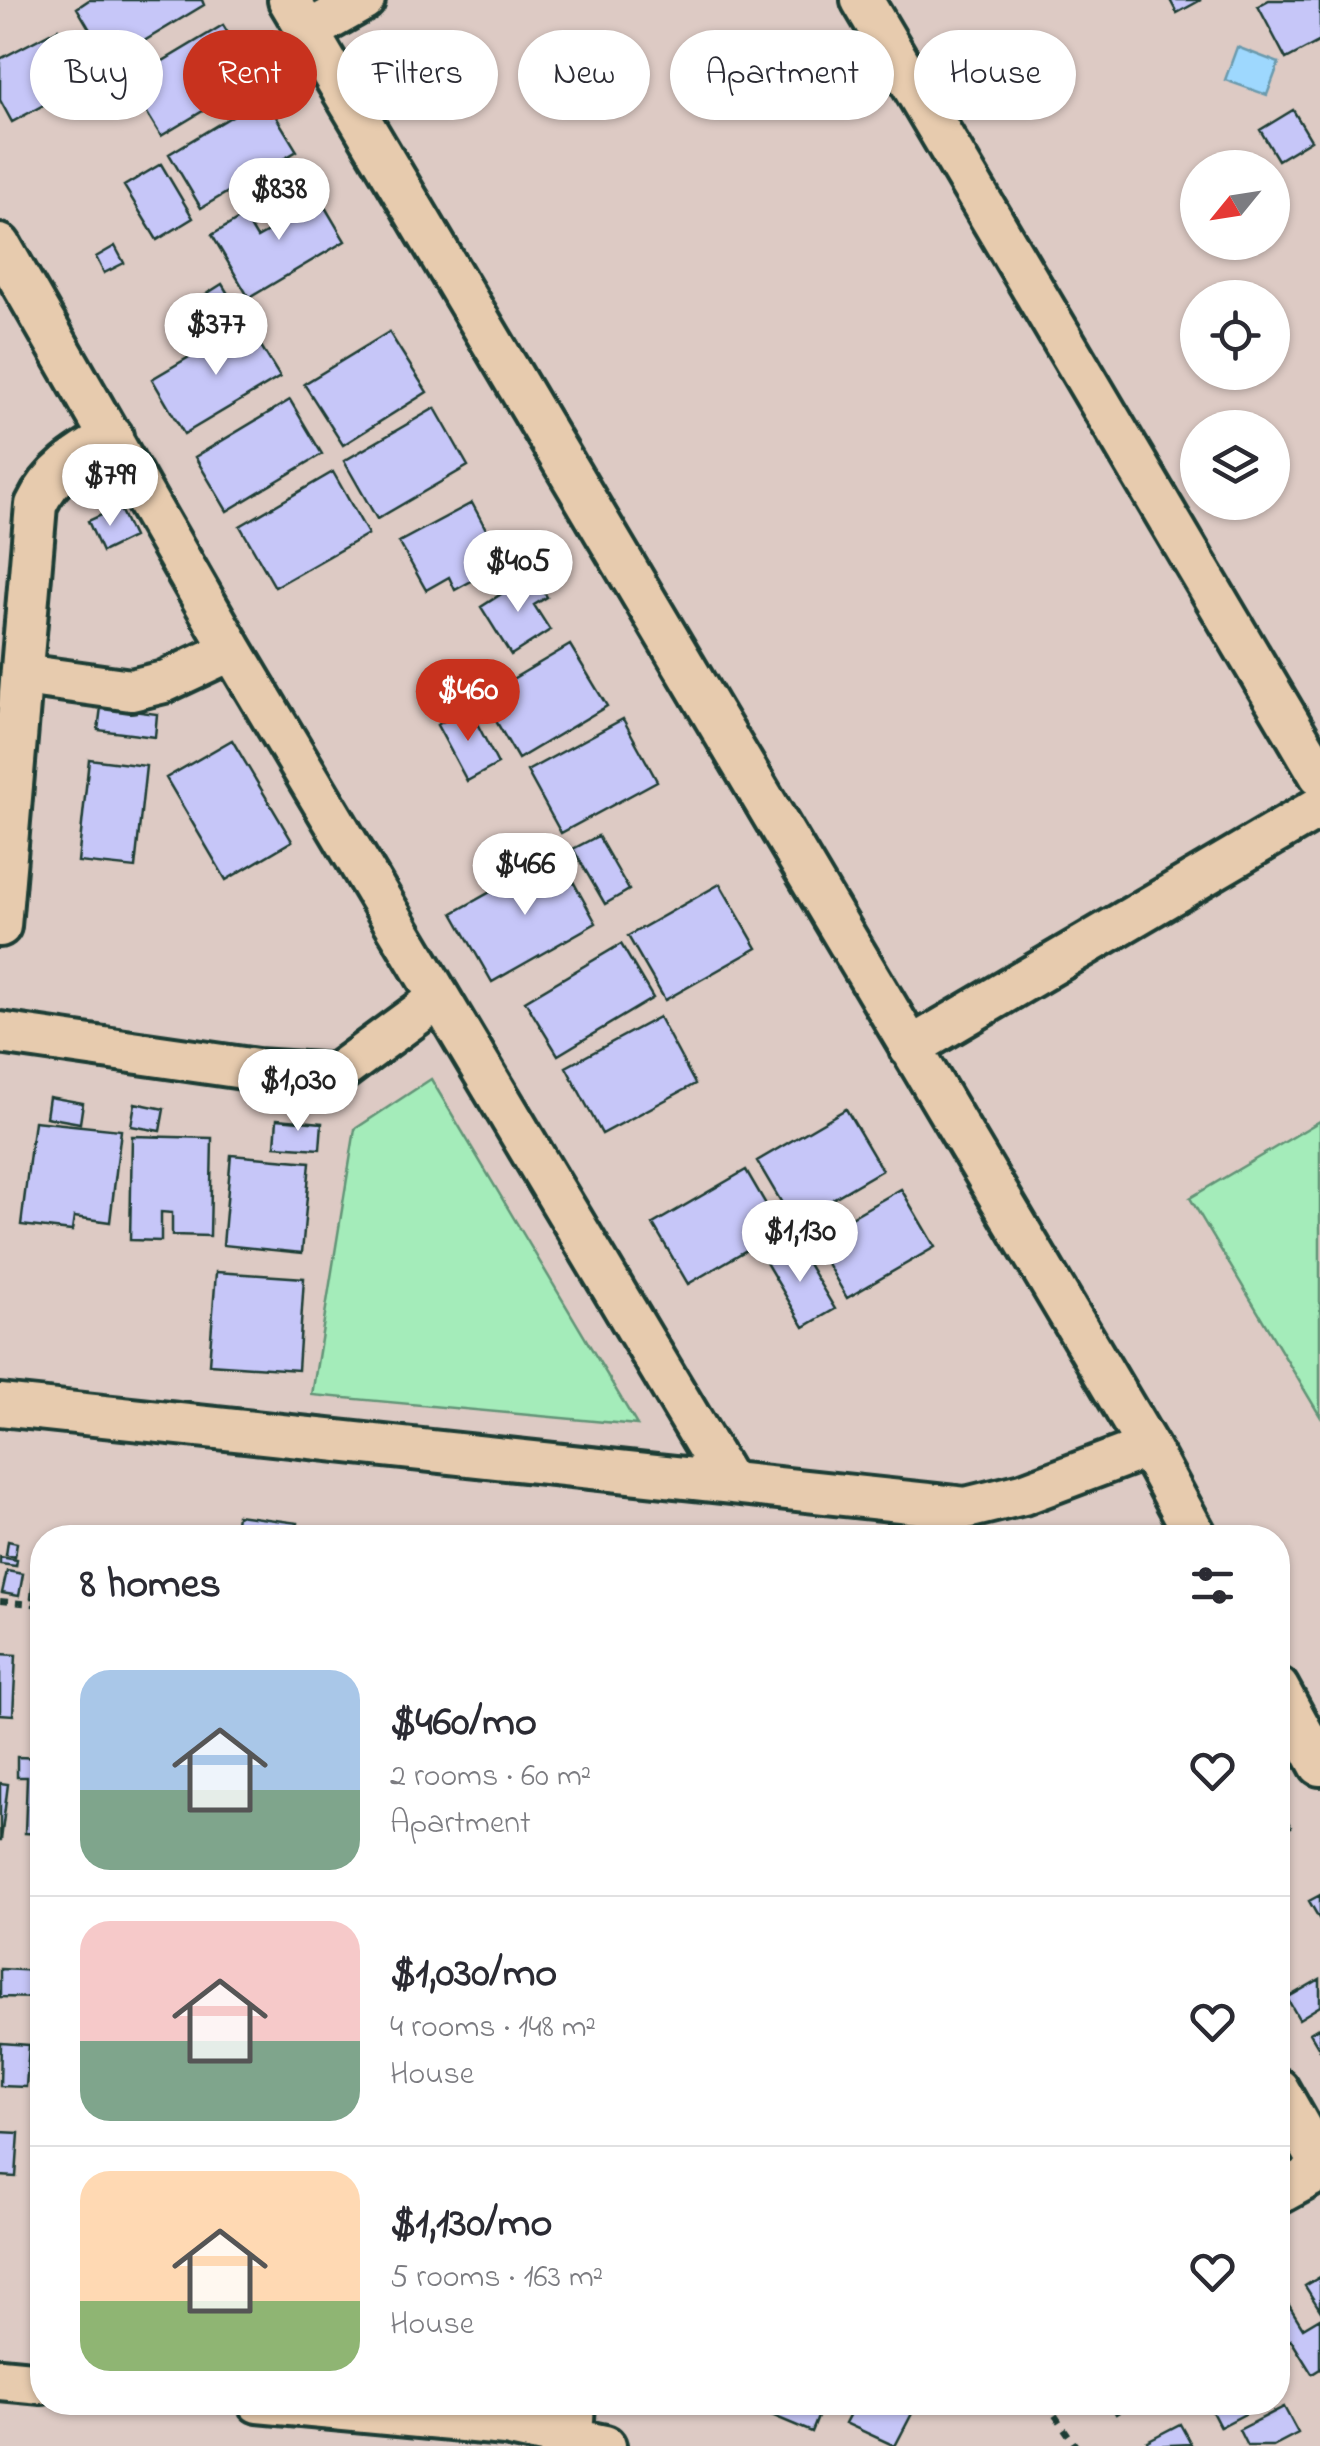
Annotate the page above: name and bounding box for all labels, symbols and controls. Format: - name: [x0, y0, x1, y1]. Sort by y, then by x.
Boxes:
- chip: Buy: [30, 30, 163, 120]
- chip: Rent: [183, 30, 317, 120]
- chip: Filters: [337, 30, 498, 120]
- chip: New: [518, 30, 650, 120]
- chip: Apartment: [670, 30, 894, 120]
- chip: House: [914, 30, 1076, 120]
- north arrow: [1180, 150, 1290, 260]
- map controls: [1180, 150, 1290, 520]
- pin: $838: [220, 158, 338, 243]
- text: $838: [251, 167, 307, 214]
- button: locate: [1180, 280, 1290, 390]
- pin: $377: [157, 293, 275, 378]
- text: $377: [187, 302, 245, 349]
- button: layers: [1180, 410, 1290, 520]
- pin: $799: [51, 444, 169, 529]
- text: $799: [84, 453, 136, 500]
- pin: $405: [459, 530, 577, 615]
- text: $405: [486, 539, 550, 586]
- pin: $460: [409, 659, 527, 744]
- text: $460: [438, 668, 498, 715]
- pin: $466: [466, 833, 584, 918]
- text: $466: [495, 842, 555, 889]
- pin: $1,030: [217, 1049, 379, 1134]
- text: $1,030: [260, 1058, 336, 1105]
- pin: $1,130: [719, 1200, 881, 1285]
- text: $1,130: [764, 1209, 836, 1256]
- text: 8 homes: [80, 1555, 221, 1616]
- icon: filters: [1185, 1558, 1240, 1613]
- text: $460/mo: [390, 1693, 537, 1754]
- icon: home: [160, 1710, 280, 1830]
- icon: heart: [1185, 1743, 1240, 1798]
- text: 2 rooms · 60 m²: [390, 1754, 591, 1801]
- text: Apartment: [390, 1801, 531, 1848]
- text: $1,030/mo: [390, 1944, 557, 2005]
- icon: home: [160, 1961, 280, 2081]
- icon: heart: [1185, 1994, 1240, 2049]
- text: 4 rooms · 148 m²: [390, 2005, 596, 2052]
- text: House: [390, 2052, 474, 2099]
- text: $1,130/mo: [390, 2194, 552, 2255]
- icon: home: [160, 2211, 280, 2331]
- icon: heart: [1185, 2244, 1240, 2299]
- text: 5 rooms · 163 m²: [390, 2255, 603, 2302]
- text: House: [390, 2302, 474, 2349]

